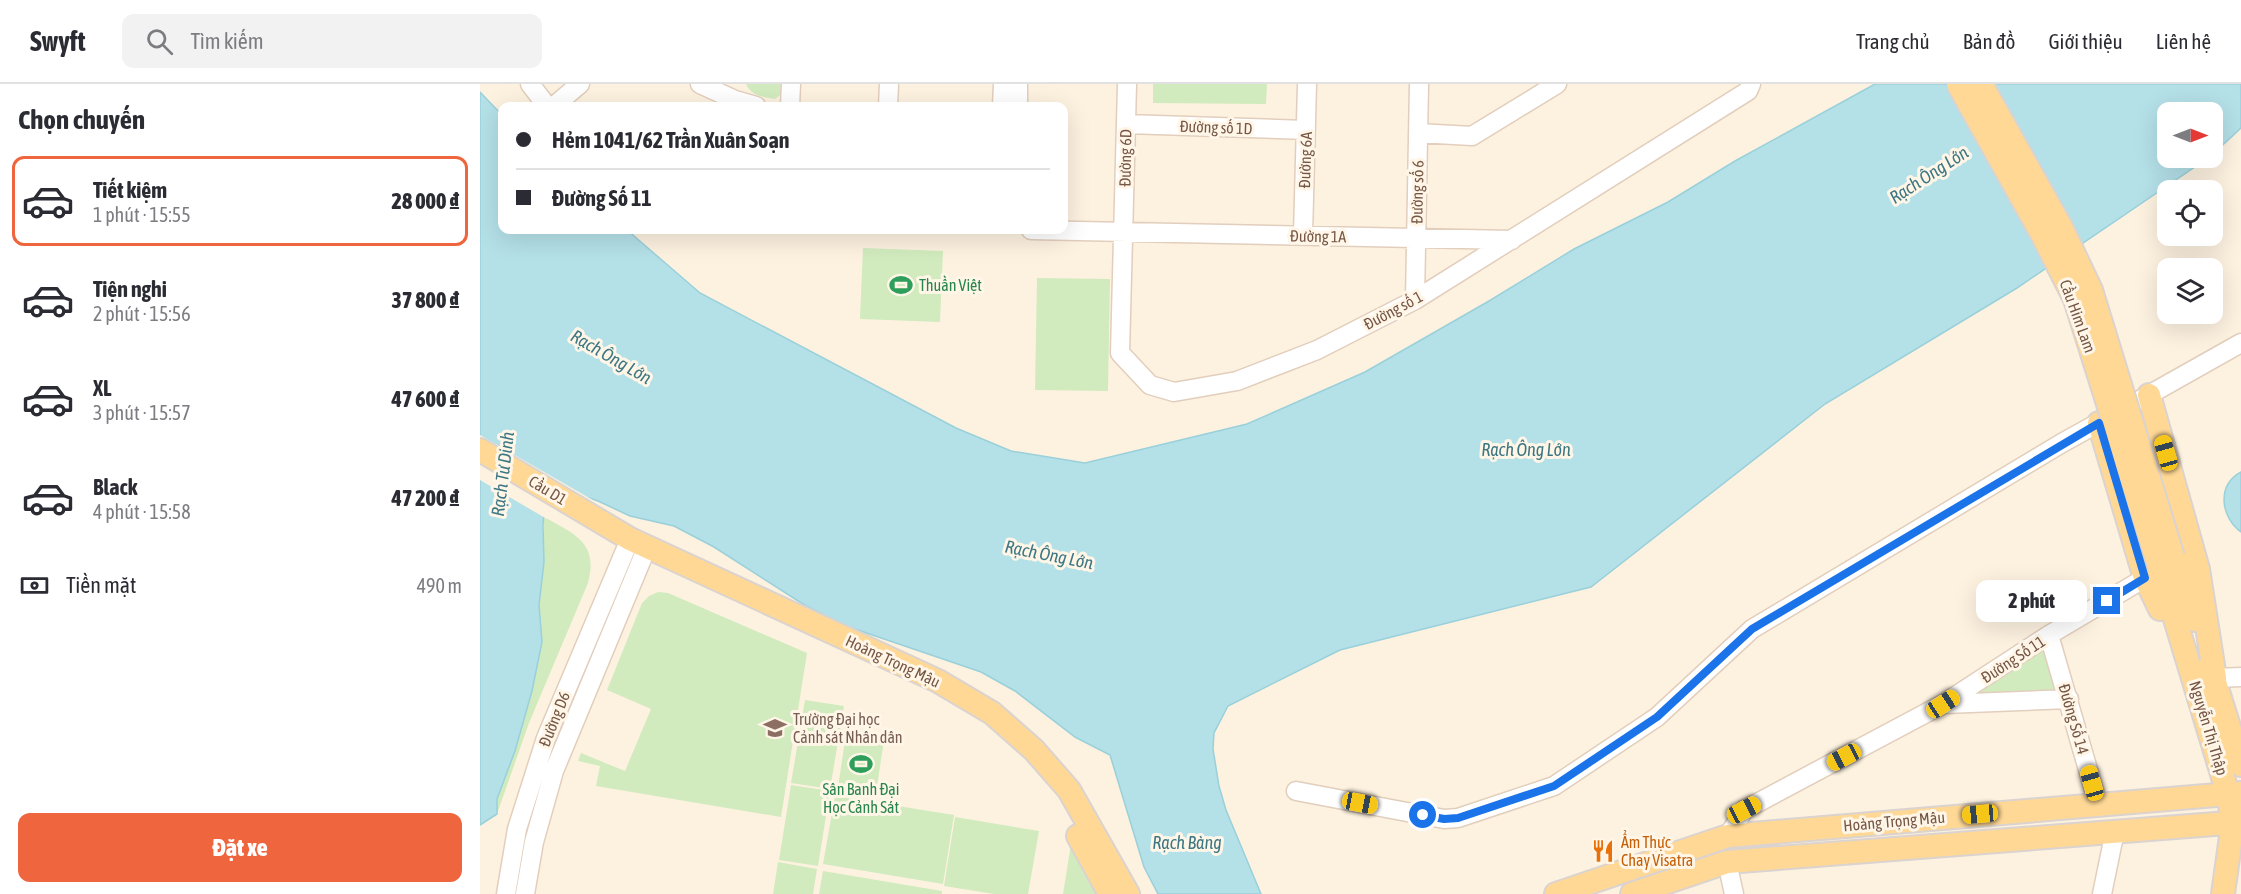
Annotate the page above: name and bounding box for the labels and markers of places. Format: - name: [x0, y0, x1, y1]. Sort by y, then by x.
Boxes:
- sports icon: Thuần Việt: [888, 272, 914, 298]
- place label: Thuần Việt: [919, 275, 982, 294]
- place label: Trường Đại học Cảnh sát Nhân dân: [793, 710, 903, 746]
- school or university icon: Trường Đại học Cảnh sát Nhân dân: [762, 715, 788, 741]
- sports icon: Sân Banh Đại Học Cảnh Sát: [848, 751, 874, 777]
- place label: Sân Banh Đại Học Cảnh Sát: [823, 780, 899, 816]
- place label: Ẩm Thực Chay Visatra: [1621, 830, 1693, 870]
- restaurant icon: Ẩm Thực Chay Visatra: [1590, 838, 1616, 864]

